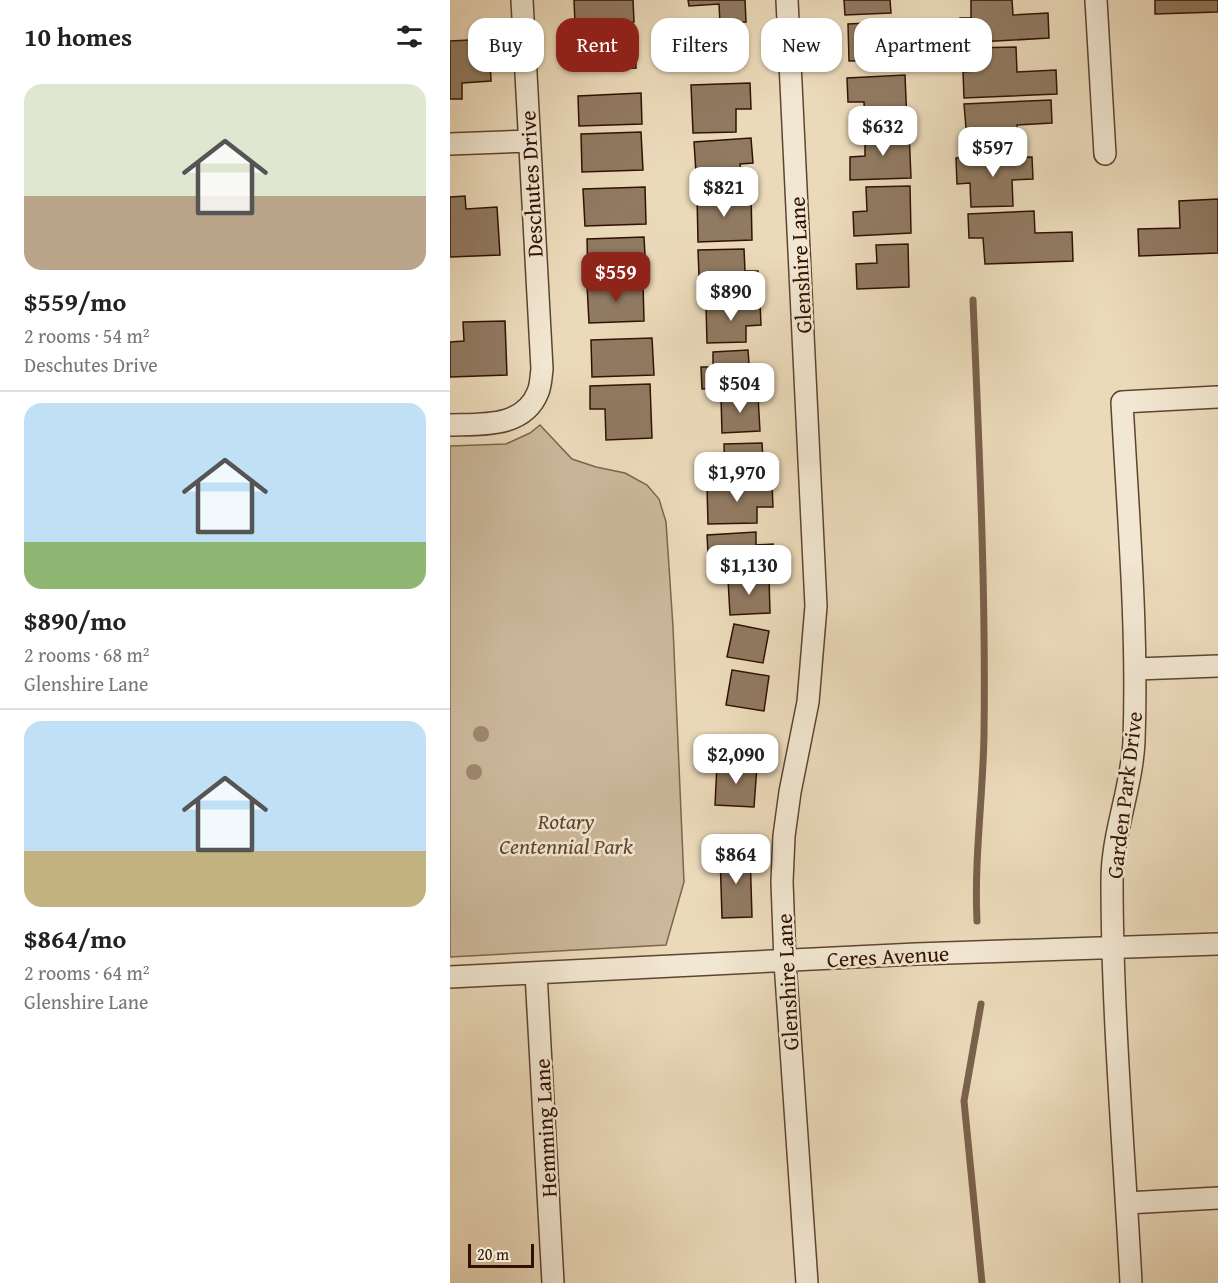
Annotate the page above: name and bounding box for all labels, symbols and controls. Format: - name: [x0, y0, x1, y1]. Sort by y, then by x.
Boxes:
- text: 10 homes: [24, 17, 132, 56]
- chip: Buy: [468, 18, 544, 72]
- chip: Rent: [556, 18, 639, 72]
- chip: Filters: [651, 18, 749, 72]
- chip: New: [761, 18, 842, 72]
- chip: Apartment: [854, 18, 992, 72]
- icon: filters: [393, 20, 426, 53]
- pin: $632: [847, 106, 919, 157]
- street label: Deschutes Drive: [511, 110, 551, 258]
- text: $632: [862, 111, 904, 140]
- icon: home: [171, 123, 279, 231]
- pin: $597: [957, 127, 1029, 178]
- text: $597: [972, 132, 1014, 161]
- pin: $821: [688, 167, 760, 218]
- text: $821: [703, 172, 745, 201]
- street label: Glenshire Lane: [780, 196, 820, 334]
- pin: $559: [580, 252, 652, 303]
- text: $559: [595, 257, 637, 286]
- pin: $890: [695, 271, 767, 322]
- text: $890: [710, 276, 752, 305]
- text: $559/mo: [24, 282, 126, 321]
- text: 2 rooms · 54 m²: [24, 321, 150, 350]
- text: Deschutes Drive: [24, 350, 158, 379]
- pin: $504: [704, 363, 776, 414]
- text: $504: [719, 368, 761, 397]
- icon: home: [171, 442, 279, 550]
- pin: $1,970: [688, 452, 786, 503]
- text: $1,970: [708, 457, 766, 486]
- pin: $1,130: [700, 545, 798, 596]
- text: $1,130: [720, 550, 778, 579]
- text: $890/mo: [24, 601, 126, 640]
- text: 2 rooms · 68 m²: [24, 640, 150, 669]
- text: Glenshire Lane: [24, 669, 148, 698]
- street label: Garden Park Drive: [1098, 710, 1150, 880]
- pin: $2,090: [687, 734, 785, 785]
- text: $2,090: [707, 739, 765, 768]
- icon: home: [171, 760, 279, 868]
- park label: Rotary Centennial Park: [499, 805, 634, 862]
- pin: $864: [700, 834, 772, 885]
- text: $864: [715, 839, 757, 868]
- street label: Glenshire Lane: [767, 913, 807, 1051]
- text: $864/mo: [24, 919, 126, 958]
- street label: Ceres Avenue: [826, 937, 950, 975]
- text: 2 rooms · 64 m²: [24, 958, 150, 987]
- text: Glenshire Lane: [24, 987, 148, 1016]
- street label: Hemming Lane: [525, 1058, 565, 1198]
- scale bar: [468, 1241, 534, 1268]
- text: 20 m: [477, 1242, 509, 1266]

